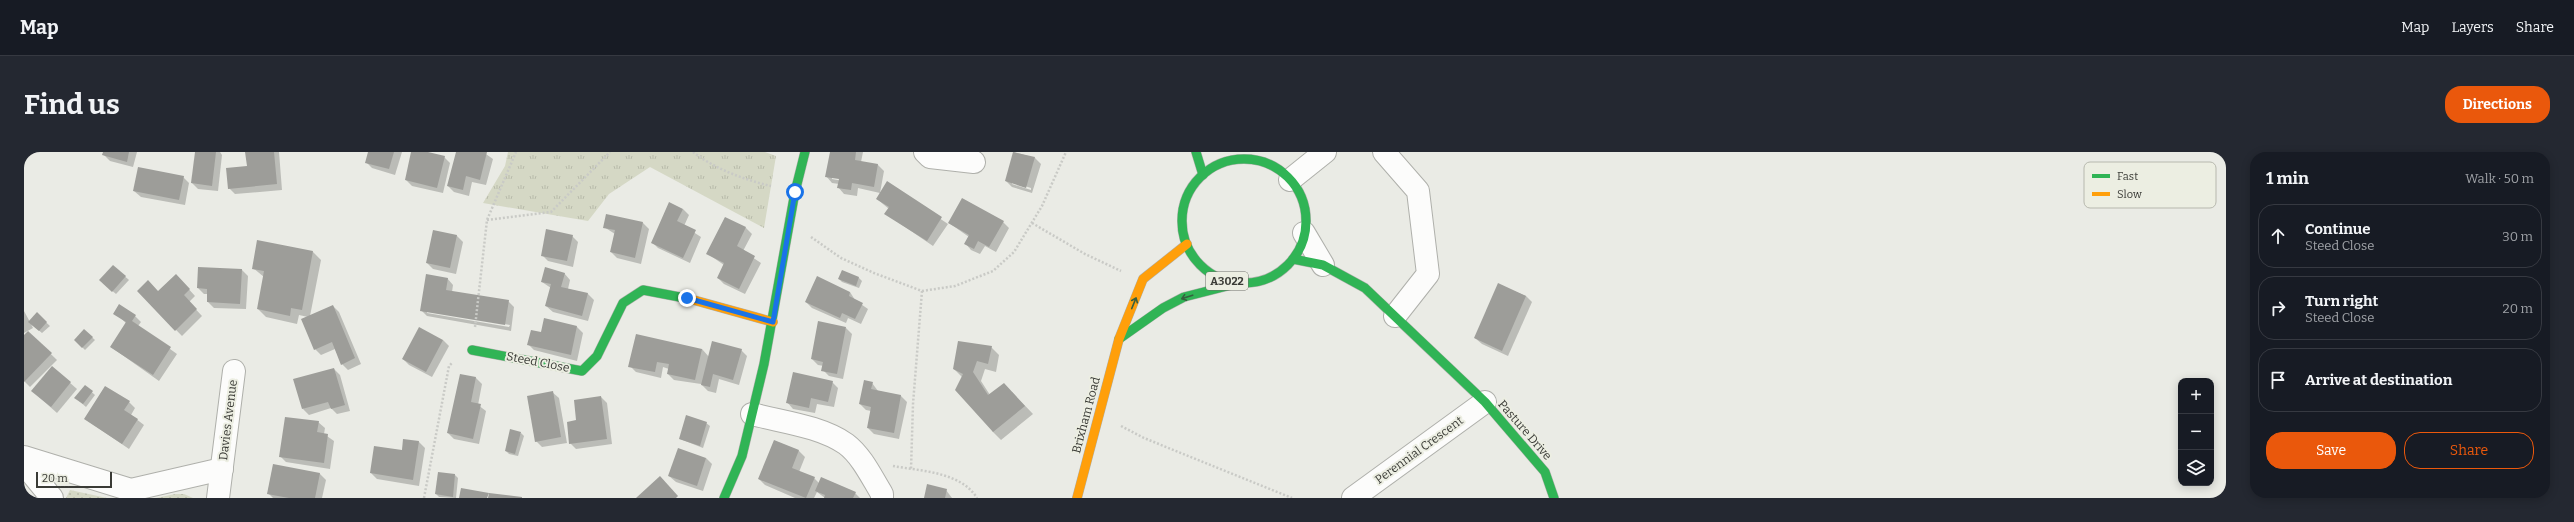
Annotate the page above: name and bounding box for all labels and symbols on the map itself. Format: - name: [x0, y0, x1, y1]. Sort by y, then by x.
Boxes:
- legend: [2084, 162, 2216, 208]
- text: Fast: [2117, 170, 2138, 183]
- route start: [786, 183, 804, 201]
- text: Slow: [2117, 188, 2142, 201]
- road number: A3022: [1206, 272, 1248, 290]
- route end: [678, 289, 696, 307]
- one-way arrow: [1181, 294, 1194, 301]
- one-way arrow: [1131, 297, 1138, 309]
- street label: Steed Close: [505, 349, 571, 375]
- street label: Brixham Road: [1069, 375, 1103, 455]
- street label: Davies Avenue: [216, 379, 240, 461]
- street label: Pasture Drive: [1495, 397, 1555, 463]
- street label: Perennial Crescent: [1372, 413, 1466, 487]
- scale bar: [36, 470, 112, 489]

